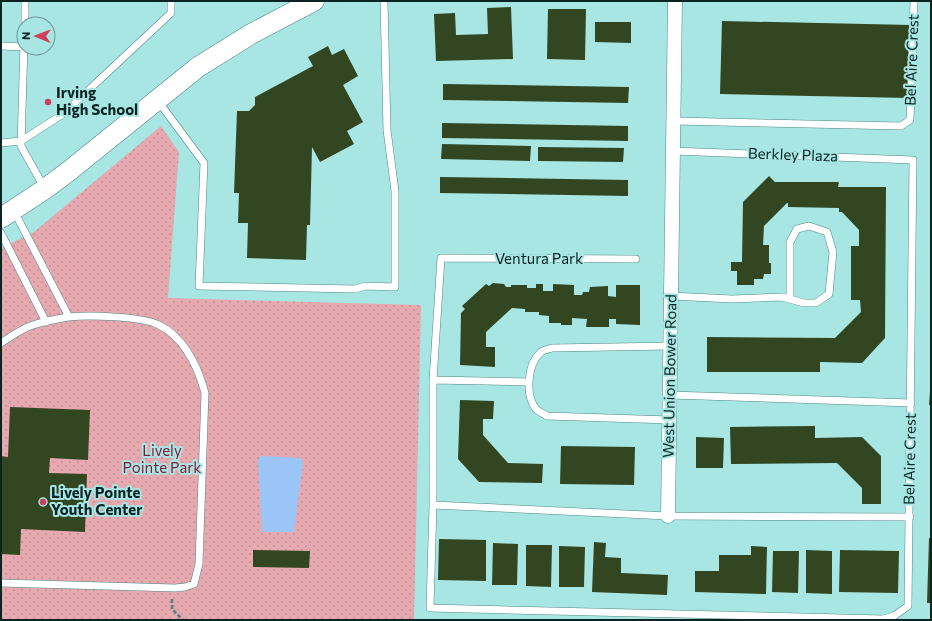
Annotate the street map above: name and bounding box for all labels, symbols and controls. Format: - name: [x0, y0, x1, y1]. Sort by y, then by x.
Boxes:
- street label: Bel Aire Crest: [900, 14, 922, 106]
- north arrow: [16, 16, 56, 56]
- text: N: [19, 32, 32, 40]
- place label: Irving High School: [56, 83, 138, 118]
- marker: Irving High School: [43, 97, 53, 107]
- street label: Berkley Plaza: [748, 143, 838, 165]
- street label: Ventura Park: [495, 249, 583, 267]
- street label: West Union Bower Road: [659, 294, 679, 458]
- street label: Bel Aire Crest: [899, 413, 919, 505]
- park label: Lively Pointe Park: [123, 441, 201, 476]
- place label: Lively Pointe Youth Center: [51, 483, 142, 518]
- marker: Lively Pointe Youth Center: [38, 497, 48, 507]

